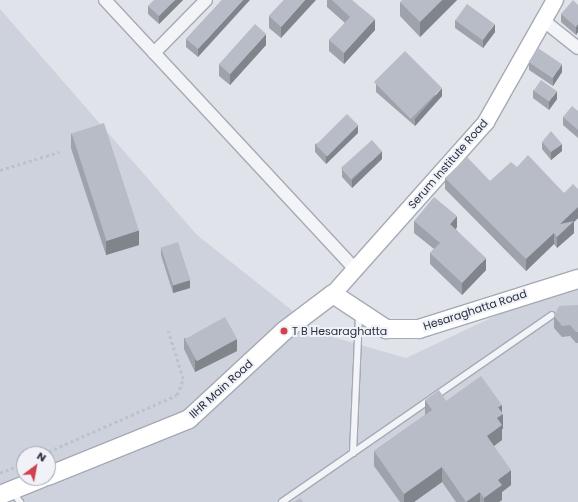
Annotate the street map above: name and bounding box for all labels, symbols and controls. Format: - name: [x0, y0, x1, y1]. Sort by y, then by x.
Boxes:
- street label: Serum Institute Road: [406, 117, 490, 211]
- street label: Hesaraghatta Road: [422, 287, 528, 333]
- place label: T B Hesaraghatta: [292, 324, 387, 338]
- marker: T B Hesaraghatta: [279, 326, 289, 336]
- street label: IIHR Main Road: [187, 357, 255, 421]
- north arrow: [16, 446, 56, 486]
- text: N: [34, 448, 50, 466]

